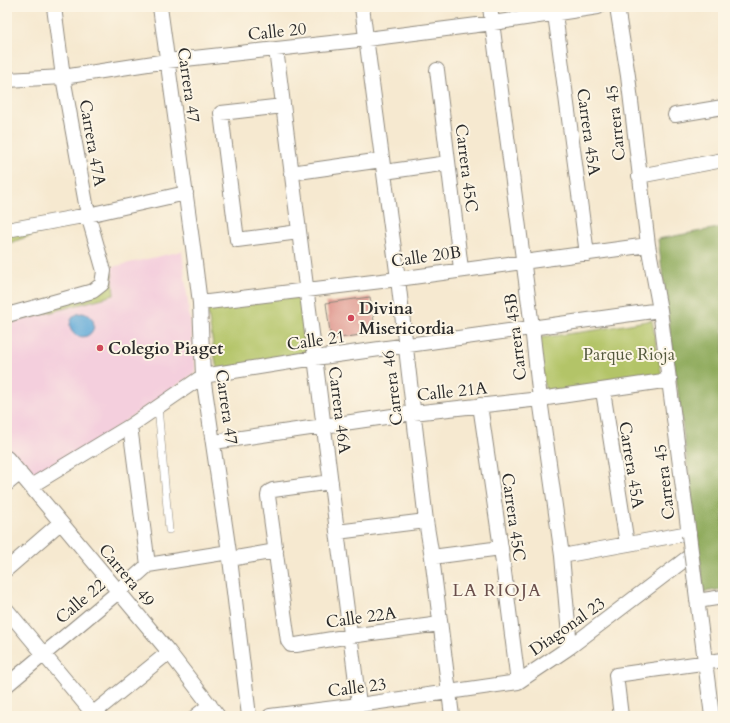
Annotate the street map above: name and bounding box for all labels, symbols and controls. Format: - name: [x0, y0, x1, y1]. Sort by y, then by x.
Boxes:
- street label: Calle 20: [247, 17, 308, 46]
- street label: Carrera 47: [172, 46, 205, 125]
- street label: Carrera 45: [600, 84, 631, 162]
- street label: Carrera 45A: [571, 87, 606, 178]
- street label: Carrera 47A: [74, 98, 112, 189]
- street label: Carrera 45C: [450, 122, 483, 214]
- street label: Calle 20B: [390, 240, 462, 273]
- street label: Carrera 45B: [499, 292, 532, 382]
- place label: Divina Misericordia: [359, 297, 455, 340]
- marker: Divina Misericordia: [346, 313, 356, 323]
- street label: Calle 21: [285, 325, 347, 356]
- place label: Colegio Piaget: [108, 337, 223, 360]
- marker: Colegio Piaget: [95, 343, 105, 353]
- park label: Parque Rioja: [583, 343, 676, 366]
- street label: Carrera 46: [376, 349, 409, 427]
- street label: Carrera 46A: [323, 365, 356, 456]
- street label: Carrera 47: [210, 368, 243, 447]
- street label: Calle 21A: [416, 376, 489, 407]
- street label: Carrera 45A: [613, 420, 650, 511]
- street label: Carrera 45: [648, 443, 681, 521]
- street label: Carrera 45C: [496, 471, 531, 563]
- street label: Carrera 49: [93, 539, 160, 612]
- street label: Calle 22: [50, 574, 110, 629]
- district label: LA RIOJA: [452, 578, 542, 603]
- street label: Diagonal 23: [525, 592, 610, 661]
- street label: Calle 22A: [324, 601, 399, 634]
- street label: Calle 23: [327, 673, 388, 702]

